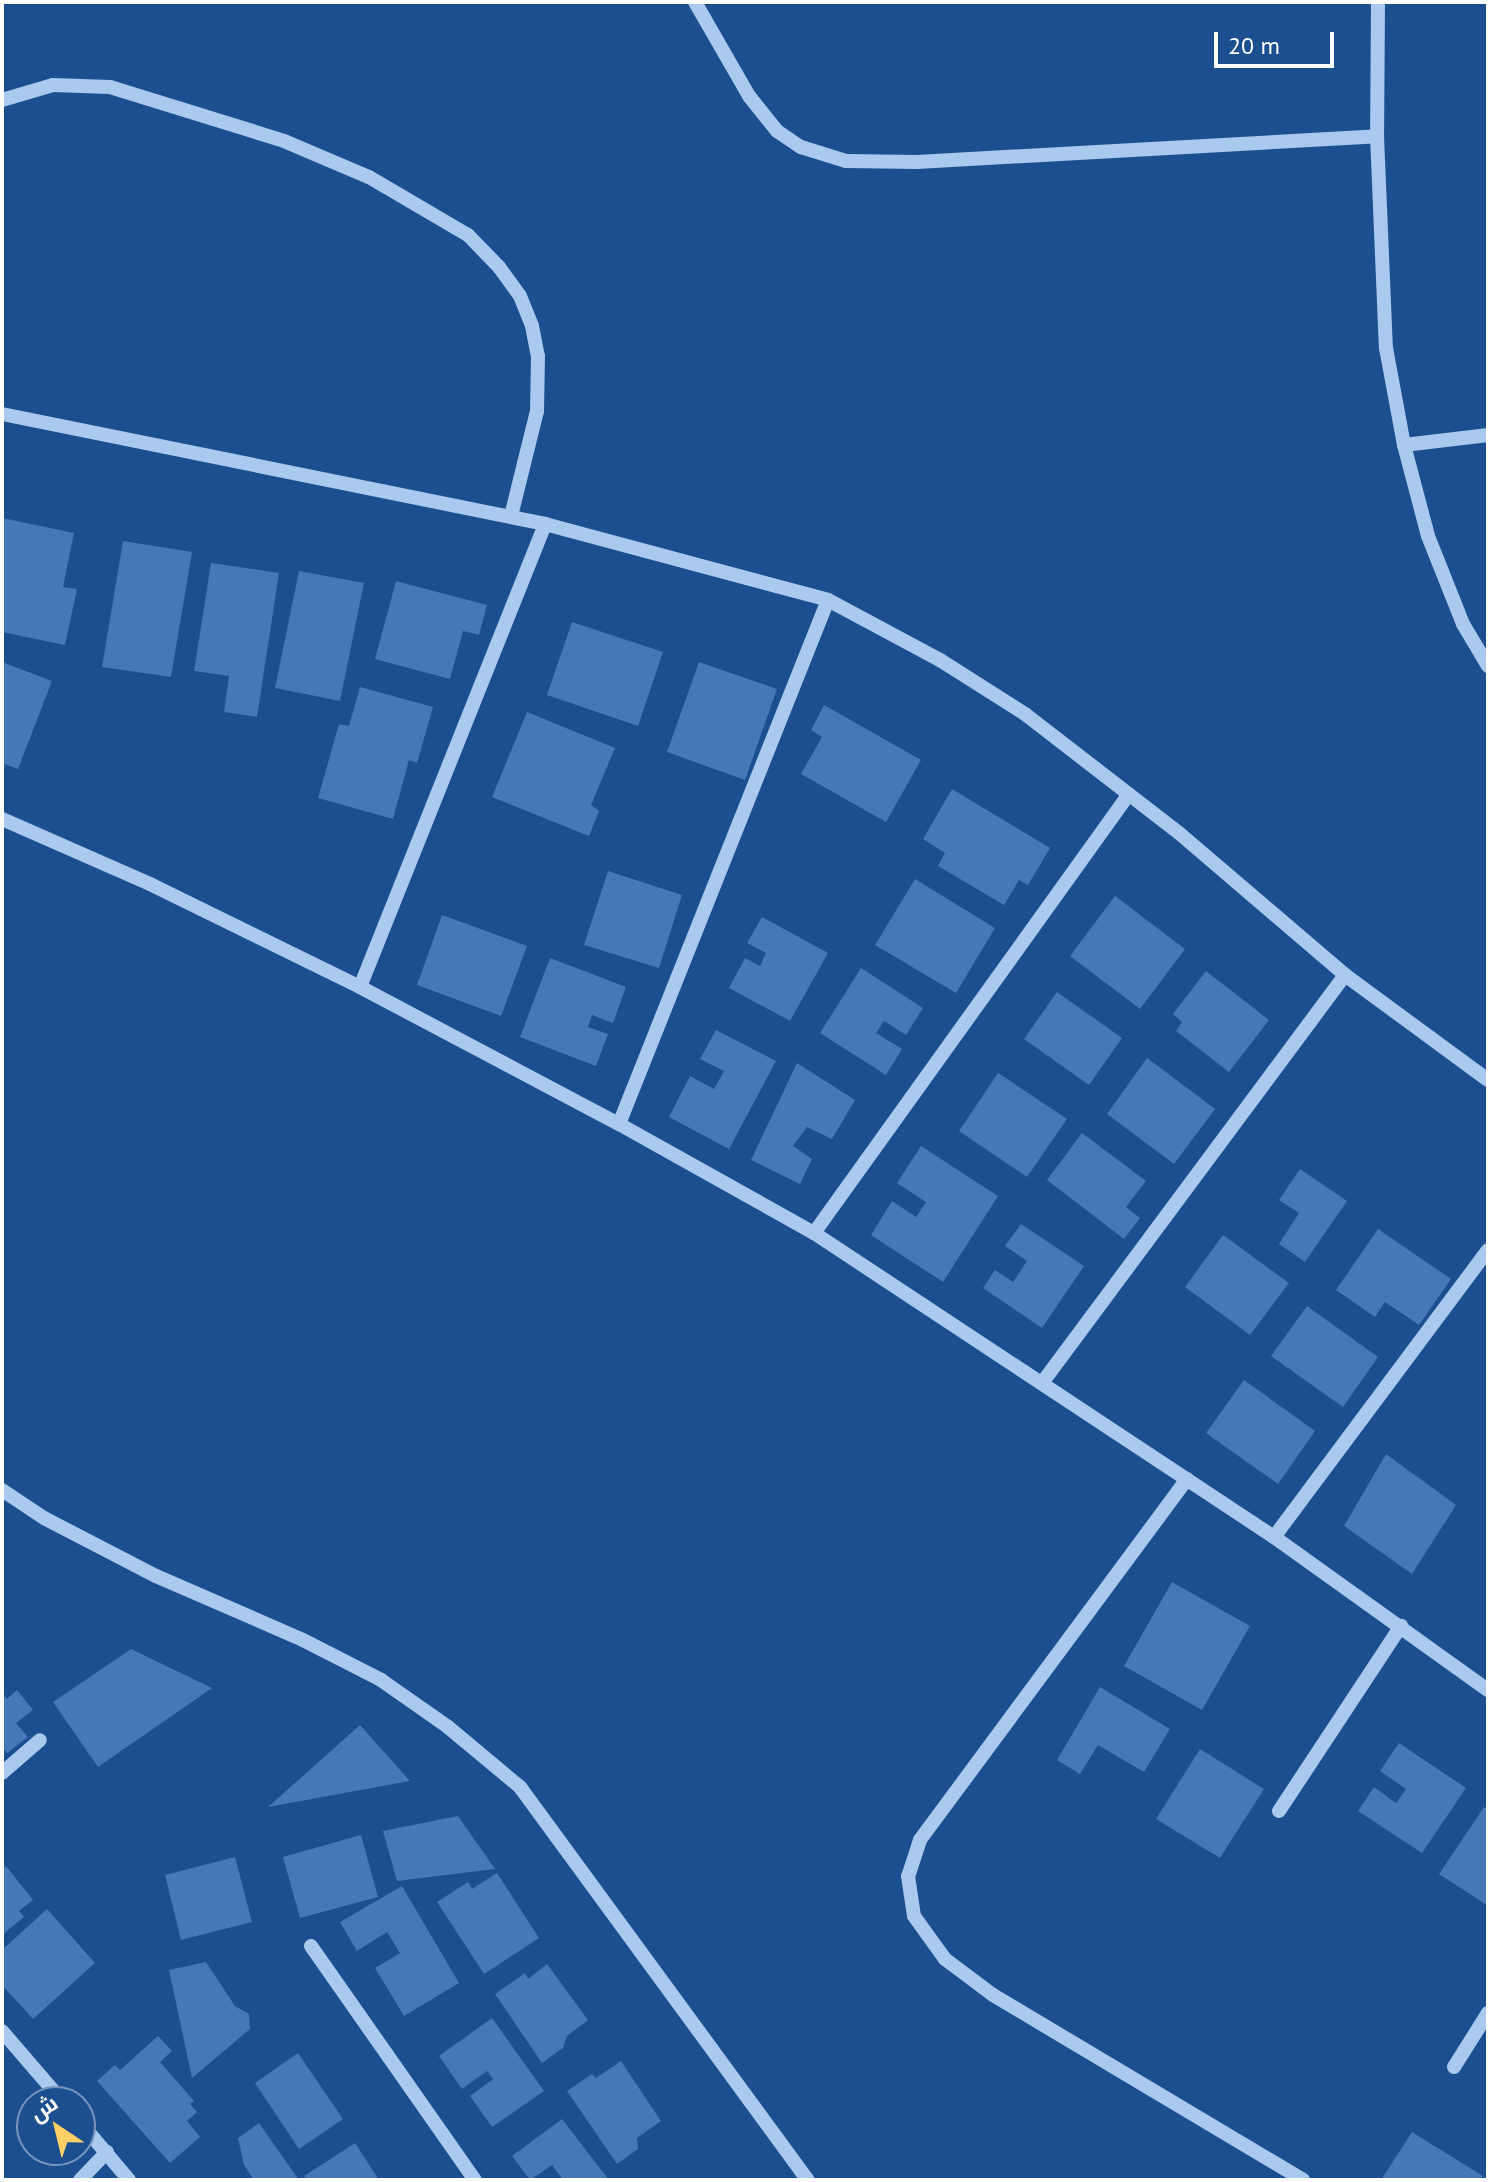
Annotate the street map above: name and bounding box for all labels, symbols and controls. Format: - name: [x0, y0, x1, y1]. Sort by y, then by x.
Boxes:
- scale bar: [1218, 16, 1338, 66]
- text: 20 m: [1228, 30, 1280, 61]
- north arrow: [16, 2086, 96, 2166]
- text: ش: [24, 2088, 63, 2128]

